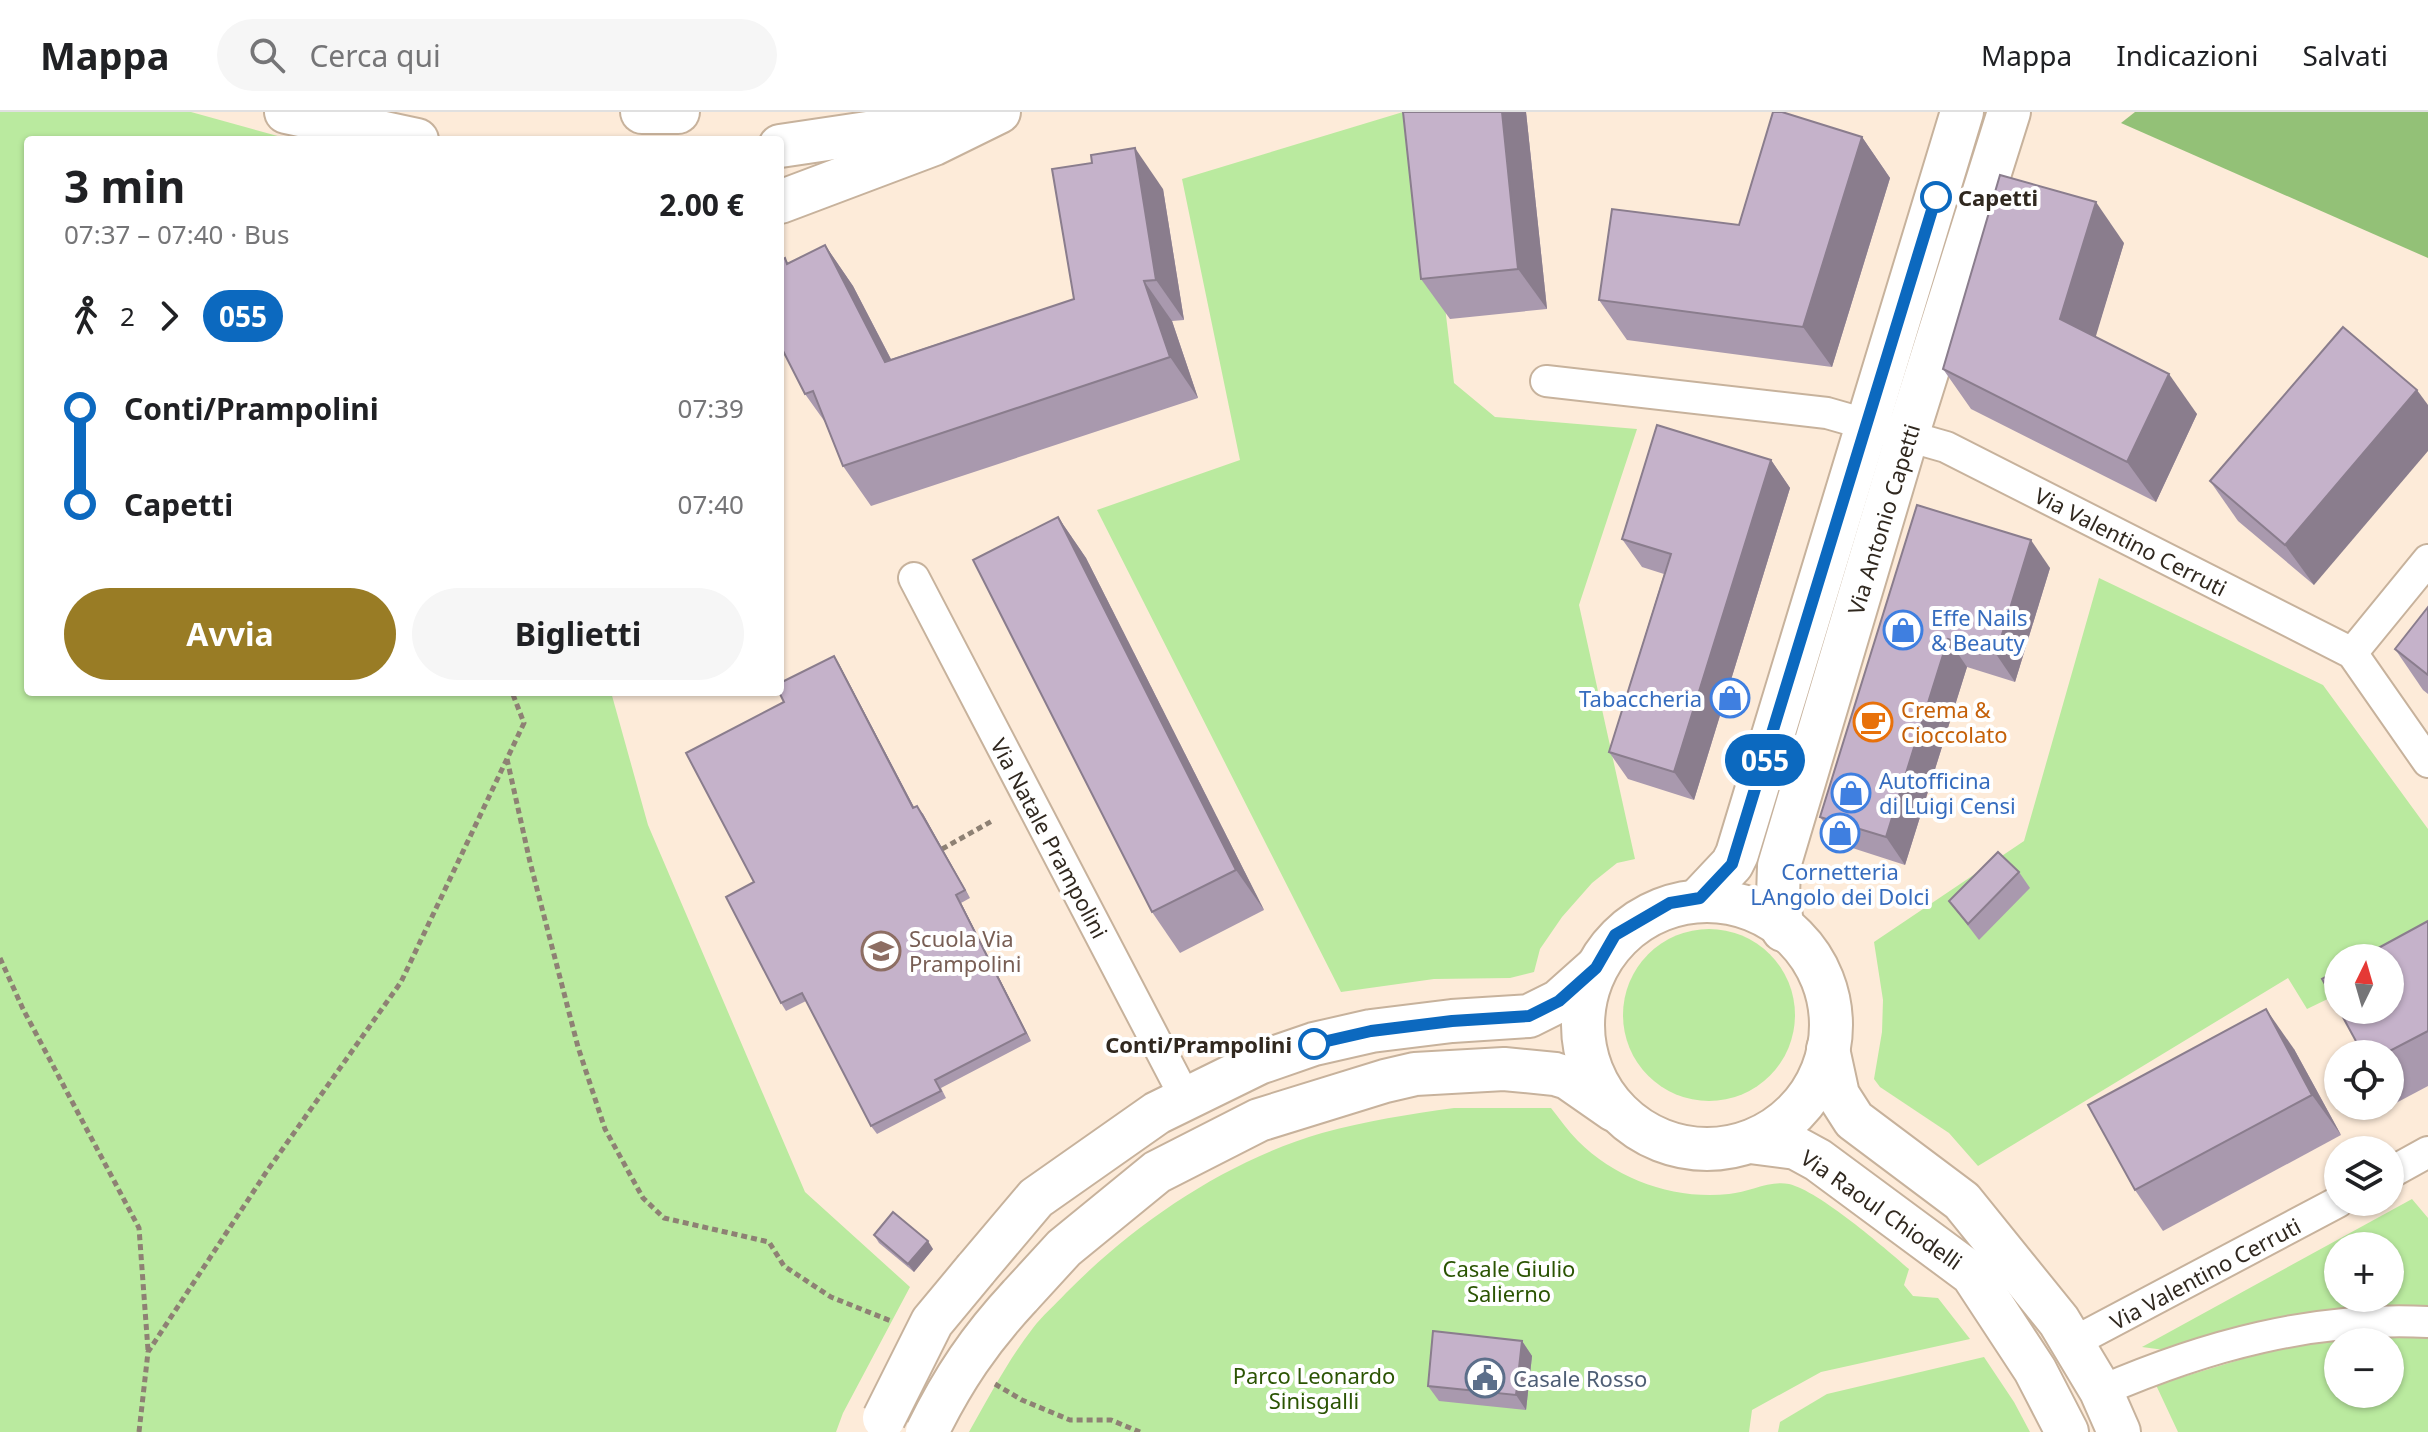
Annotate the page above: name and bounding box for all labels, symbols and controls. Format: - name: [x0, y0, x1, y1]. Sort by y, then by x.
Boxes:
- search box: [217, 19, 777, 91]
- text: Mappa: [40, 29, 169, 81]
- icon: search: [245, 33, 289, 77]
- text: Cerca qui: [309, 35, 441, 76]
- text: Mappa: [1981, 36, 2072, 74]
- text: Indicazioni: [2116, 36, 2258, 74]
- text: Salvati: [2302, 36, 2388, 74]
- text: 3 min: [64, 156, 185, 216]
- marker: Capetti: [1921, 182, 1951, 212]
- place label: Capetti: [1958, 182, 2038, 212]
- text: 2.00 €: [659, 184, 744, 225]
- text: 07:37 – 07:40 · Bus: [64, 216, 289, 252]
- icon: walk: [64, 294, 108, 338]
- icon: forward: [147, 294, 191, 338]
- text: 055: [219, 297, 267, 335]
- text: 2: [120, 298, 135, 334]
- text: Conti/Prampolini: [124, 388, 379, 429]
- text: 07:39: [678, 390, 744, 426]
- street label: Via Antonio Capetti: [1840, 420, 1926, 618]
- street label: Via Valentino Cerruti: [2030, 480, 2232, 602]
- text: Capetti: [124, 484, 233, 525]
- text: 07:40: [678, 486, 744, 522]
- button: Avvia: [64, 588, 396, 680]
- button: Biglietti: [412, 588, 744, 680]
- place label: Effe Nails & Beauty: [1931, 602, 2027, 657]
- shop icon: Effe Nails & Beauty: [1882, 609, 1924, 651]
- shop icon: Tabaccheria: [1709, 677, 1751, 719]
- place label: Tabaccheria: [1579, 683, 1702, 713]
- place label: Crema & Cioccolato: [1901, 694, 2008, 749]
- cafe icon: Crema & Cioccolato: [1852, 701, 1894, 743]
- street label: Via Natale Prampolini: [985, 733, 1115, 943]
- line badge: 055: [1719, 734, 1811, 786]
- text: 055: [1741, 741, 1789, 779]
- place label: Autofficina di Luigi Censi: [1879, 765, 2016, 820]
- shop icon: Autofficina di Luigi Censi: [1830, 772, 1872, 814]
- shop icon: Cornetteria LAngolo dei Dolci: [1819, 812, 1861, 854]
- place label: Cornetteria LAngolo dei Dolci: [1750, 856, 1930, 911]
- place label: Scuola Via Prampolini: [909, 923, 1021, 978]
- school or university icon: Scuola Via Prampolini: [860, 930, 902, 972]
- north arrow: [2324, 944, 2404, 1024]
- map controls: [2324, 944, 2404, 1408]
- place label: Conti/Prampolini: [1105, 1029, 1292, 1059]
- marker: Conti/Prampolini: [1299, 1029, 1329, 1059]
- button: locate: [2324, 1040, 2404, 1120]
- button: layers: [2324, 1136, 2404, 1216]
- street label: Via Raoul Chiodelli: [1795, 1142, 1969, 1276]
- street label: Via Valentino Cerruti: [2105, 1210, 2305, 1336]
- button: +: [2324, 1232, 2404, 1312]
- park label: Casale Giulio Salierno: [1443, 1253, 1575, 1308]
- button: −: [2324, 1328, 2404, 1408]
- public building icon: Casale Rosso: [1464, 1357, 1506, 1399]
- park label: Parco Leonardo Sinisgalli: [1233, 1360, 1395, 1415]
- place label: Casale Rosso: [1513, 1363, 1647, 1393]

